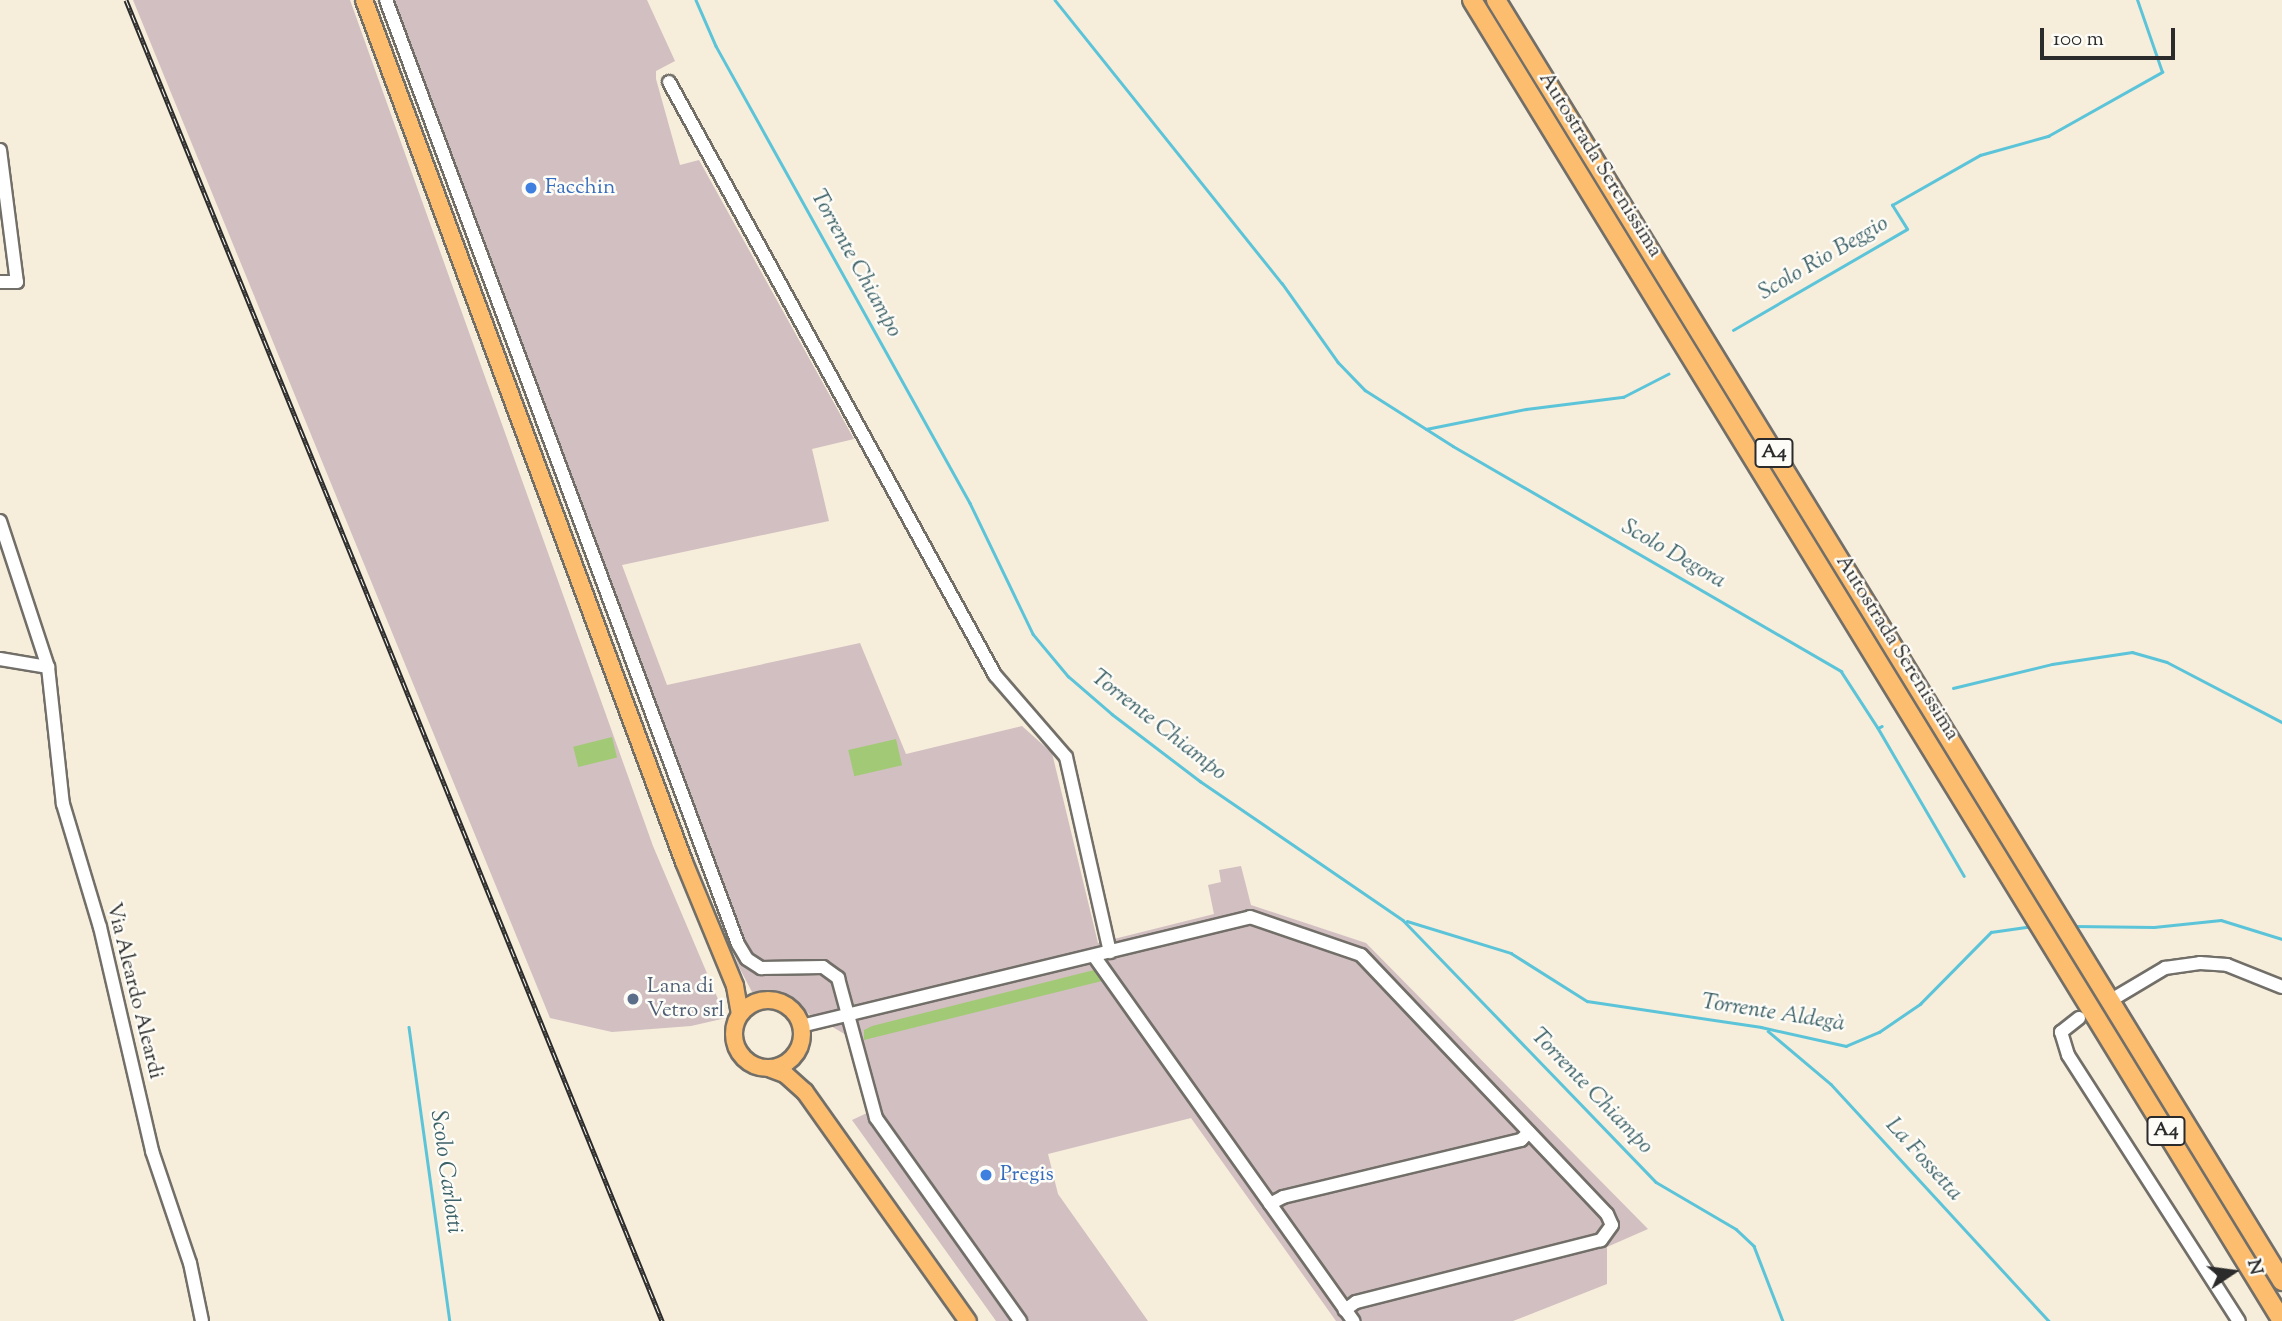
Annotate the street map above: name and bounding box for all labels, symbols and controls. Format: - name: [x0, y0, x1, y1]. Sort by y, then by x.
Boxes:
- scale bar: [2044, 14, 2179, 58]
- text: 100 m: [2053, 25, 2104, 55]
- street label: Autostrada Serenissima: [1533, 68, 1667, 262]
- place label: Facchin: [545, 175, 615, 201]
- marker: Facchin: [523, 180, 539, 196]
- water label: Torrente Chiampo: [803, 185, 907, 343]
- water label: Scolo Rio Beggio: [1754, 211, 1894, 307]
- road number: A4: [1753, 437, 1795, 468]
- water label: Scolo Degora: [1616, 514, 1730, 596]
- street label: Autostrada Serenissima: [1830, 551, 1964, 745]
- water label: Torrente Chiampo: [1085, 664, 1231, 788]
- street label: Via Aleardo Aleardi: [100, 900, 168, 1082]
- place label: Lana di Vetro srl: [647, 974, 724, 1024]
- water label: Torrente Aldegà: [1699, 989, 1847, 1039]
- marker: Lana di Vetro srl: [625, 991, 641, 1007]
- water label: Torrente Chiampo: [1524, 1023, 1658, 1161]
- water label: Scolo Carlotti: [423, 1109, 467, 1235]
- water label: La Fossetta: [1878, 1113, 1968, 1207]
- road number: A4: [2145, 1116, 2187, 1147]
- place label: Pregis: [1000, 1162, 1054, 1188]
- marker: Pregis: [978, 1167, 994, 1183]
- north arrow: [2198, 1237, 2268, 1307]
- text: N: [2239, 1257, 2269, 1278]

